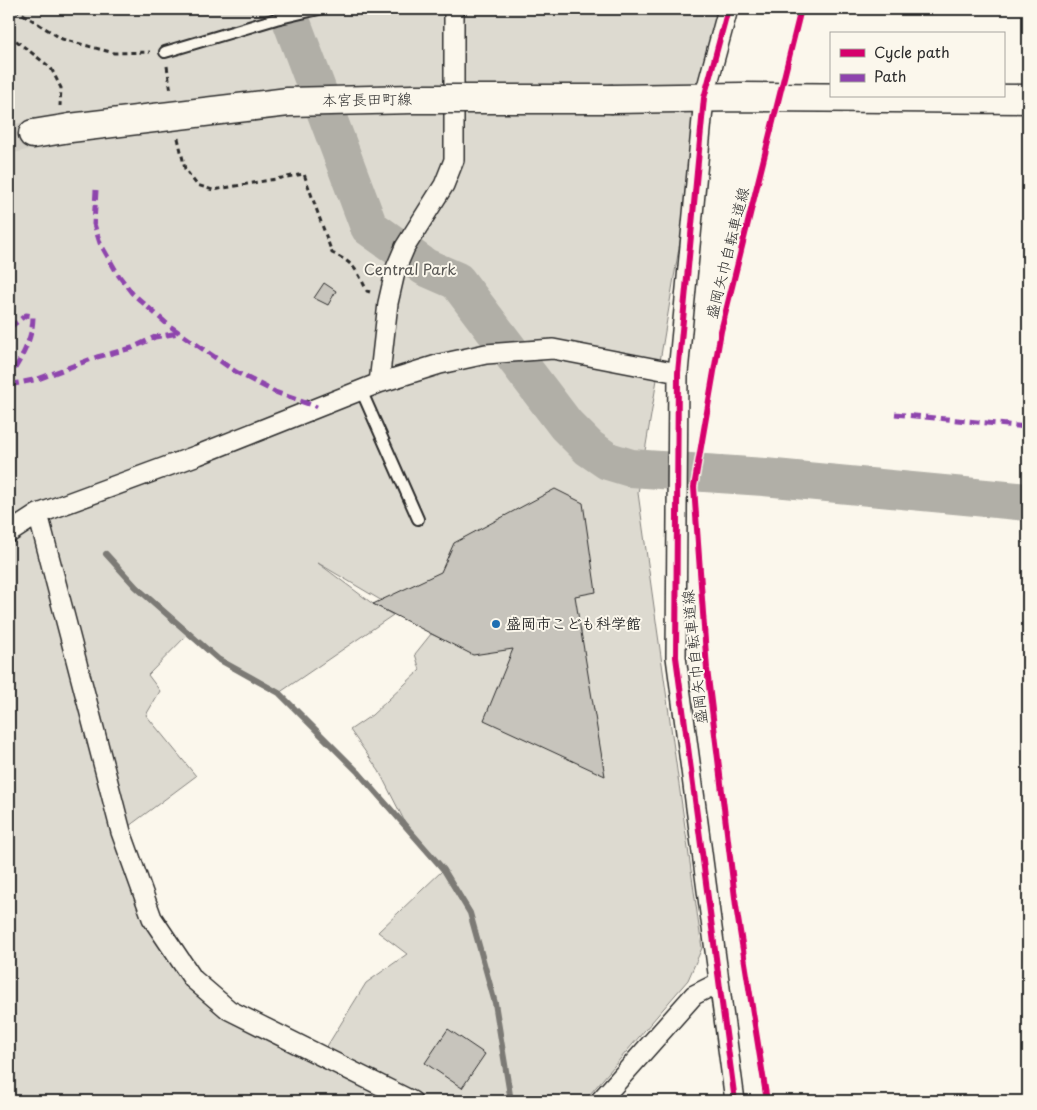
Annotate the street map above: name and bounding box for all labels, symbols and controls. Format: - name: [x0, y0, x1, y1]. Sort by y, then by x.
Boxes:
- legend: [830, 32, 1004, 98]
- text: Cycle path: [874, 40, 950, 63]
- text: Path: [874, 64, 906, 87]
- street label: 本宮長田町線: [322, 86, 412, 111]
- street label: 盛岡矢巾自転車道線: [699, 184, 754, 321]
- park label: Central Park: [364, 257, 456, 280]
- street label: 盛岡矢巾自転車道線: [675, 589, 712, 725]
- place label: 盛岡市こども科学館: [506, 611, 641, 634]
- marker: 盛岡市こども科学館: [490, 618, 502, 630]

